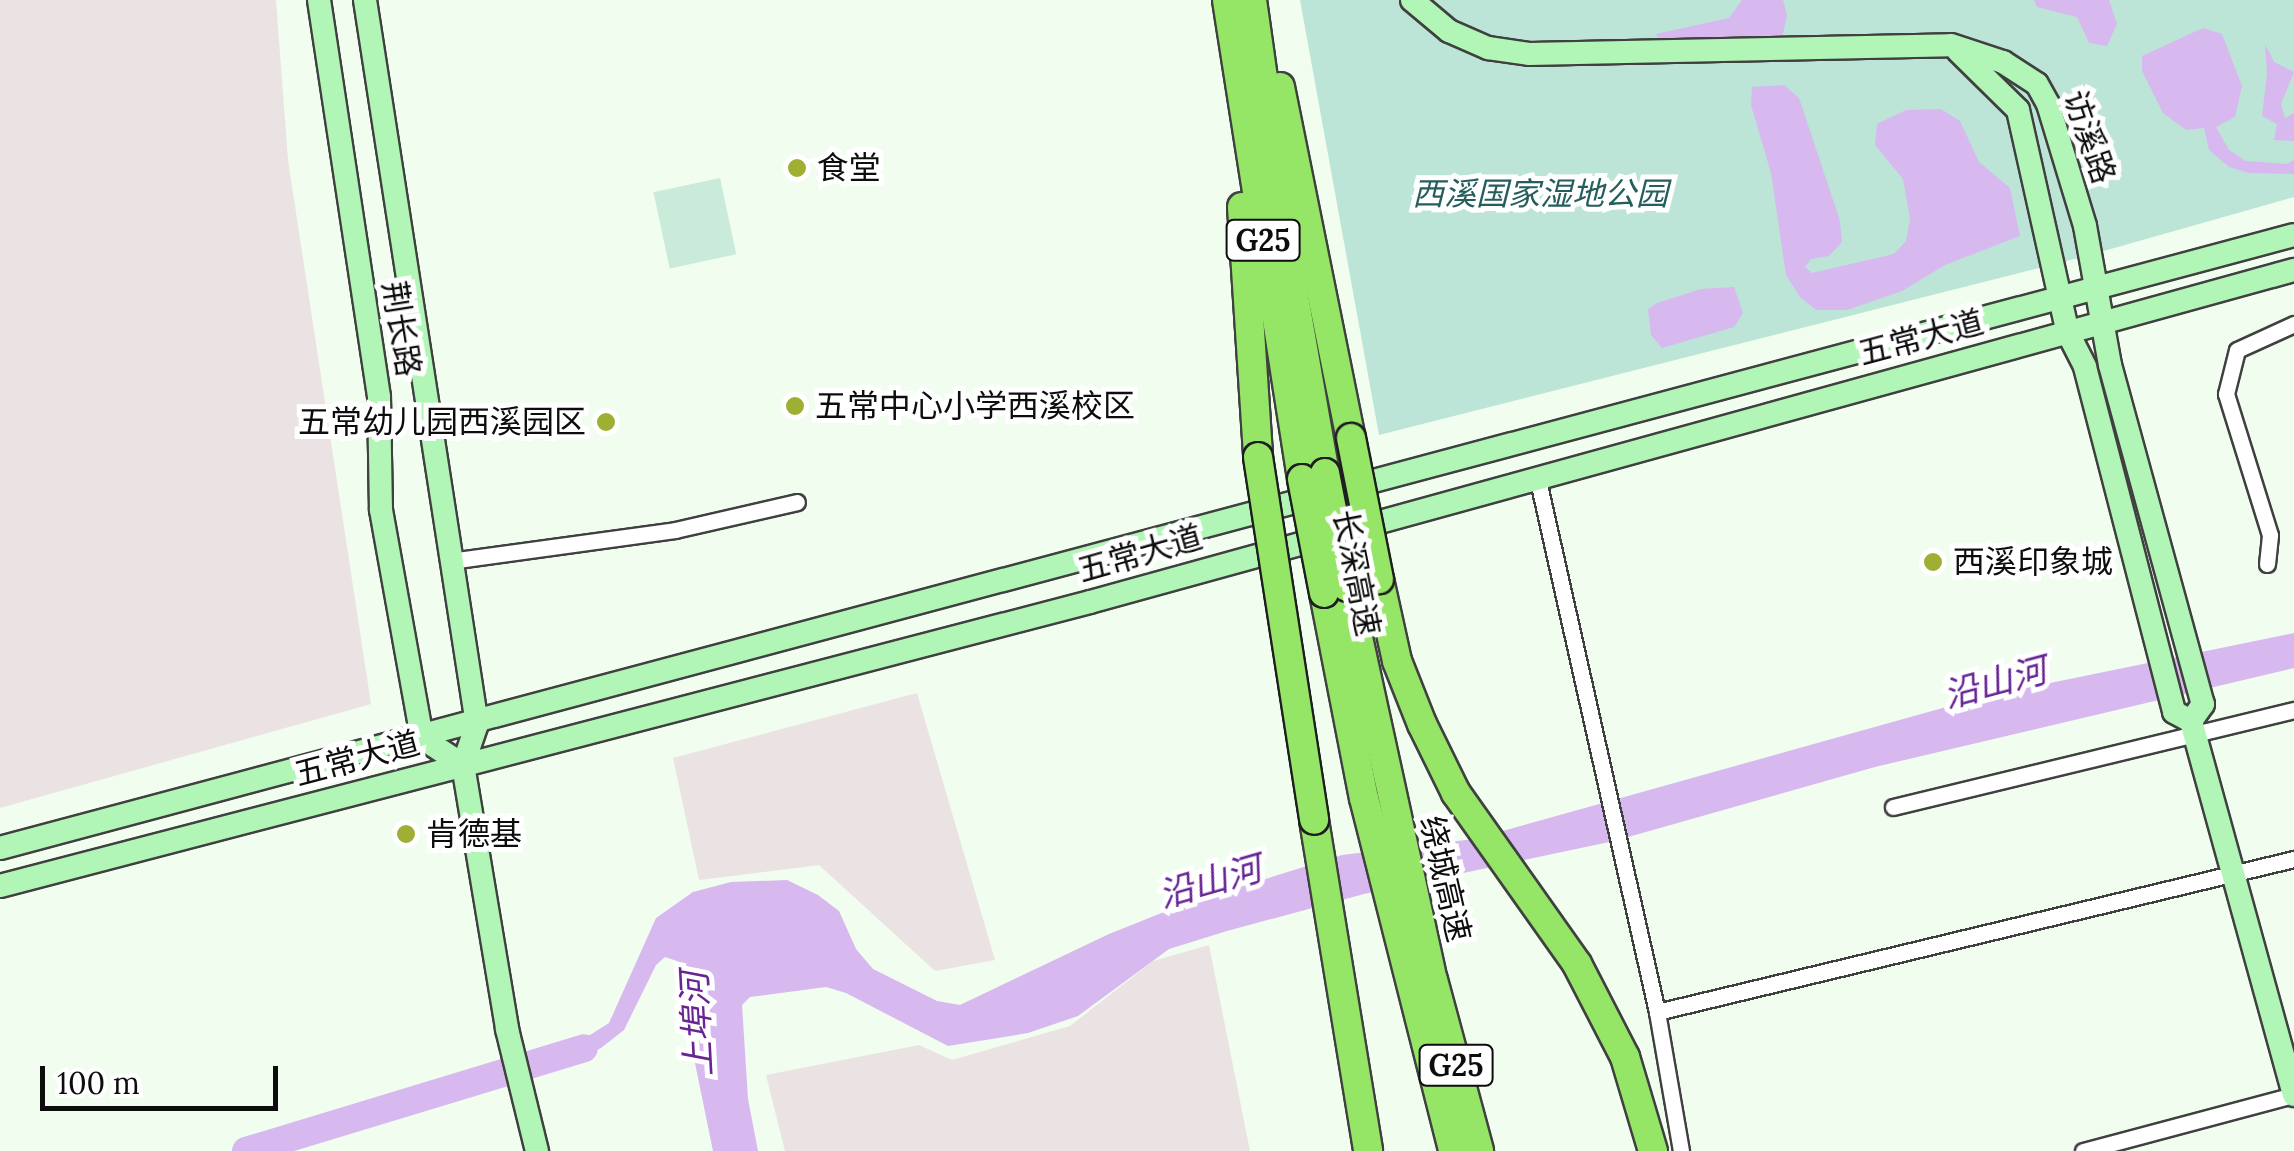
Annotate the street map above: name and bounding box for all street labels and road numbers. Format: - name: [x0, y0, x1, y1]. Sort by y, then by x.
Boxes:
- street label: 访溪路: [2055, 85, 2123, 189]
- road number: G25: [1226, 215, 1300, 265]
- street label: 荆长路: [375, 279, 427, 379]
- street label: 五常大道: [1854, 303, 1988, 373]
- street label: 长深高速: [1325, 507, 1387, 639]
- street label: 五常大道: [1073, 518, 1207, 590]
- street label: 五常大道: [290, 724, 424, 794]
- street label: 绕城高速: [1412, 812, 1478, 946]
- road number: G25: [1418, 1040, 1494, 1090]

